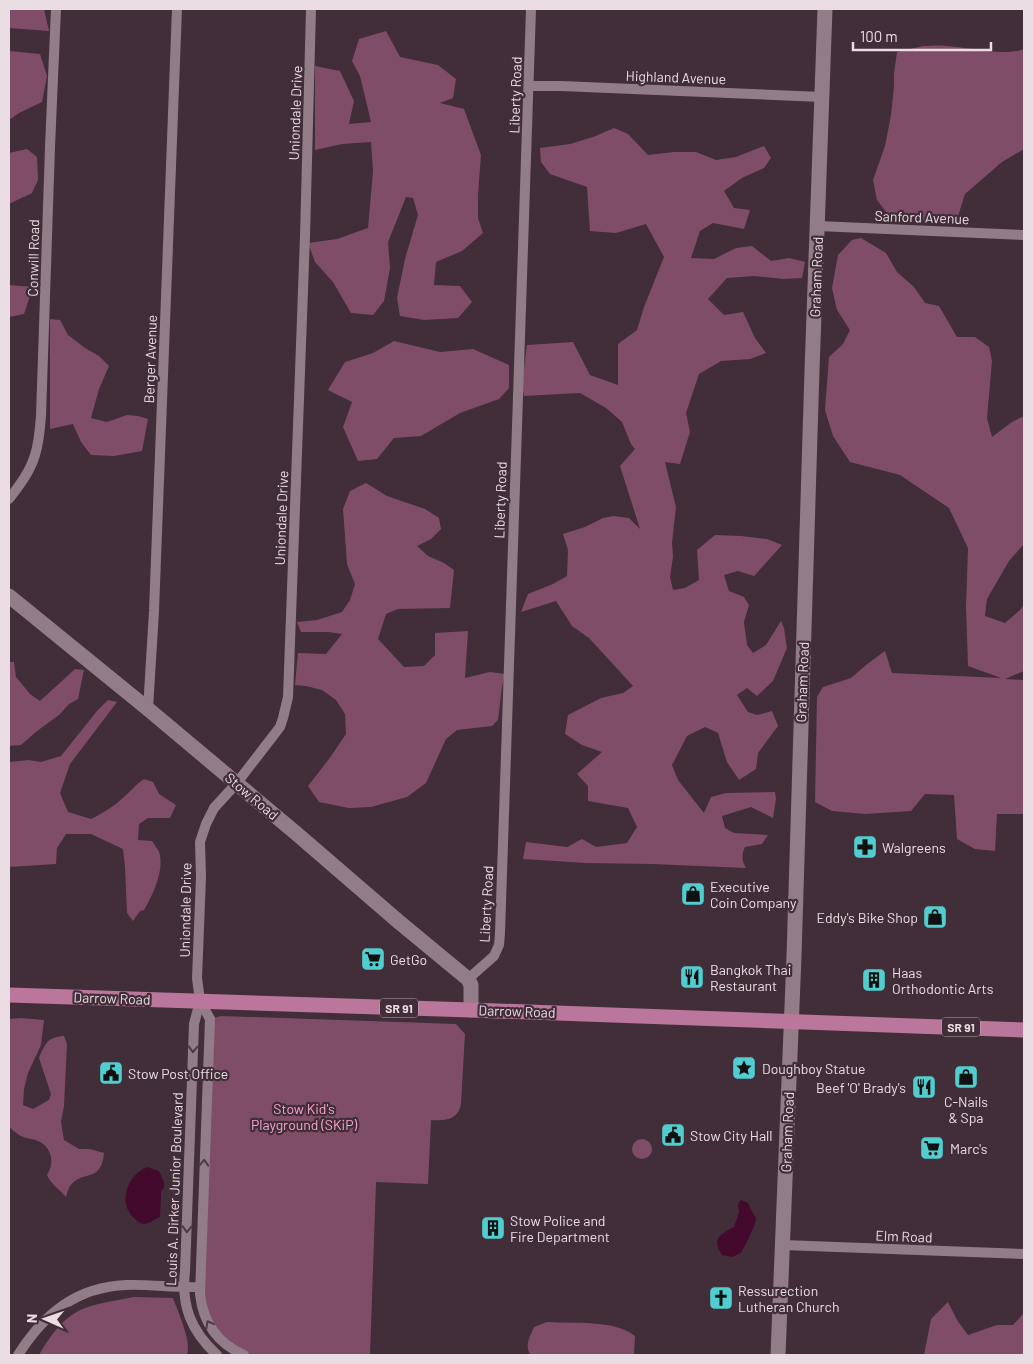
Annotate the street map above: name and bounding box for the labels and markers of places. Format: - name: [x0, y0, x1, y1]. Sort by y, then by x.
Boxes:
- pharmacy icon: Walgreens: [852, 834, 878, 860]
- place label: Walgreens: [882, 839, 946, 856]
- place label: Executive Coin Company: [710, 878, 797, 911]
- shop icon: Executive Coin Company: [680, 881, 706, 907]
- shop icon: Eddy's Bike Shop: [922, 904, 948, 930]
- place label: Eddy's Bike Shop: [816, 909, 918, 926]
- supermarket icon: GetGo: [360, 946, 386, 972]
- place label: GetGo: [390, 951, 427, 968]
- place label: Bangkok Thai Restaurant: [710, 961, 791, 994]
- restaurant icon: Bangkok Thai Restaurant: [679, 964, 705, 990]
- place label: Haas Orthodontic Arts: [892, 964, 994, 997]
- building icon: Haas Orthodontic Arts: [861, 967, 887, 993]
- place icon: Doughboy Statue: [731, 1055, 757, 1081]
- public building icon: Stow Post Office: [98, 1060, 124, 1086]
- place label: Doughboy Statue: [762, 1060, 865, 1077]
- shop icon: C-Nails & Spa: [953, 1064, 979, 1090]
- place label: Stow Post Office: [128, 1065, 228, 1082]
- restaurant icon: Beef 'O' Brady's: [911, 1074, 937, 1100]
- place label: Beef 'O' Brady's: [816, 1079, 906, 1096]
- place label: C-Nails & Spa: [944, 1093, 988, 1126]
- public building icon: Stow City Hall: [660, 1122, 686, 1148]
- place label: Stow City Hall: [690, 1127, 772, 1144]
- supermarket icon: Marc's: [919, 1135, 945, 1161]
- place label: Marc's: [950, 1140, 988, 1157]
- place label: Stow Police and Fire Department: [510, 1212, 610, 1245]
- building icon: Stow Police and Fire Department: [480, 1215, 506, 1241]
- place label: Ressurection Lutheran Church: [738, 1282, 839, 1315]
- church icon: Ressurection Lutheran Church: [708, 1285, 734, 1311]

